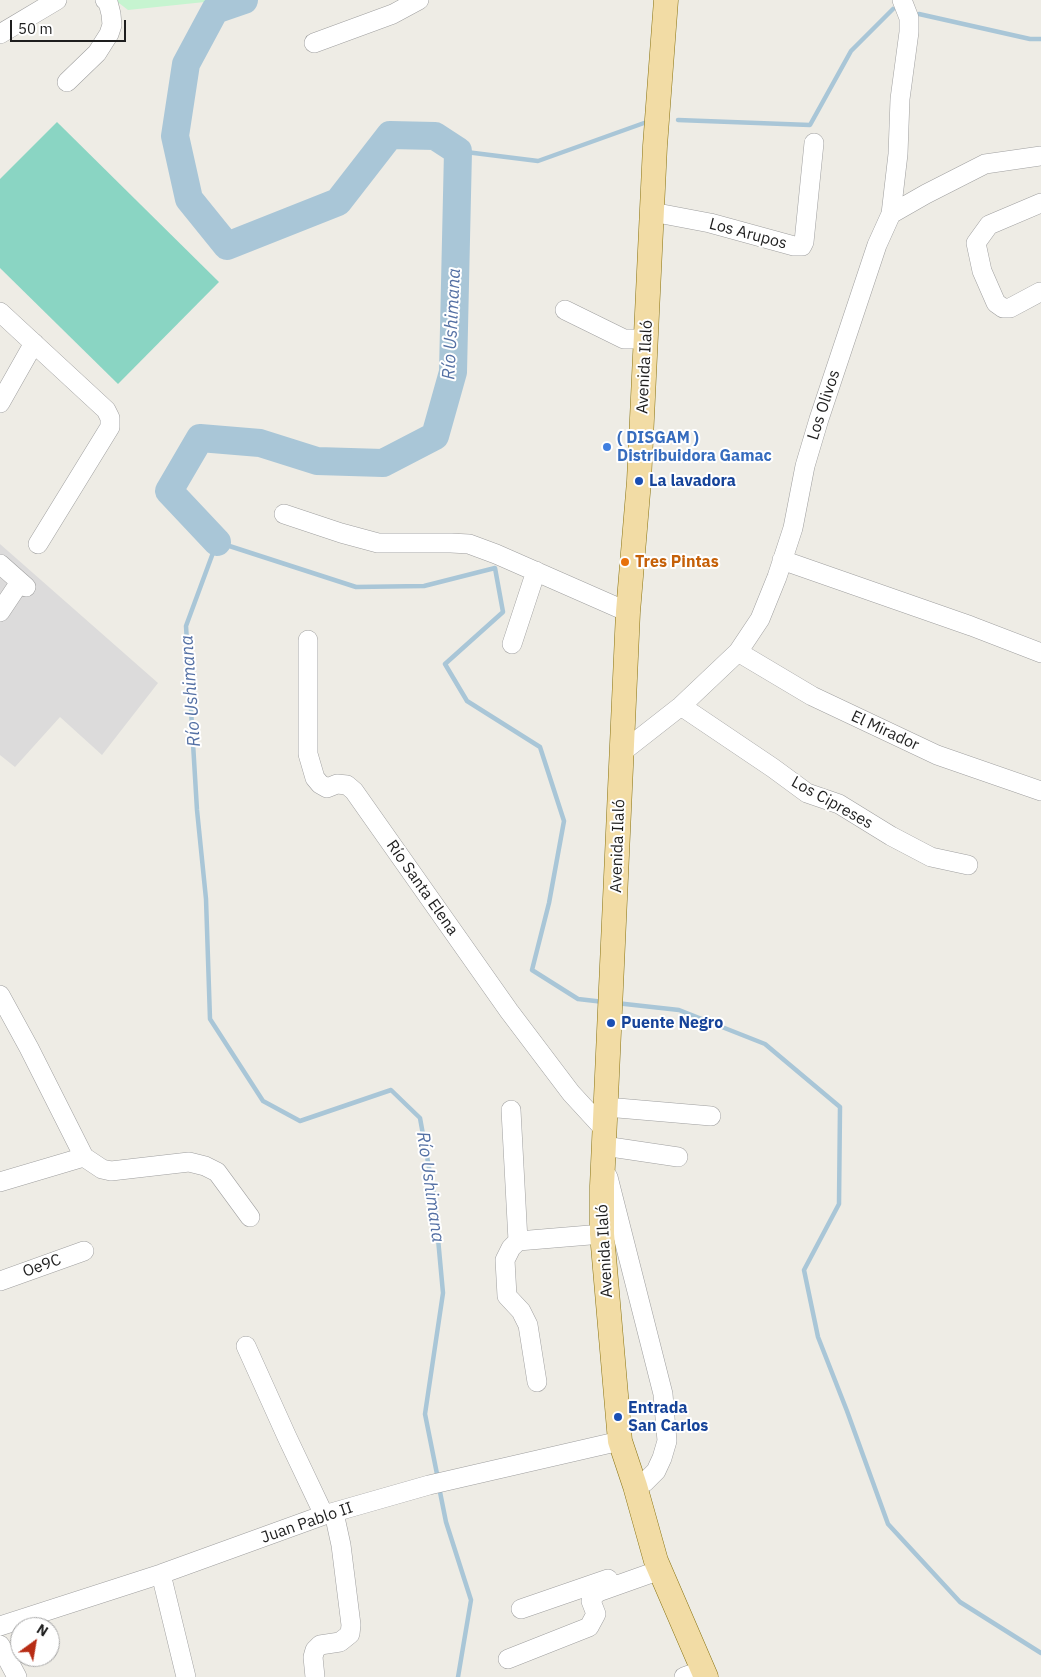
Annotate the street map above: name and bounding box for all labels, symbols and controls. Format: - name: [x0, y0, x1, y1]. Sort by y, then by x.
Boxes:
- scale bar: [12, 10, 129, 42]
- text: 50 m: [18, 19, 53, 38]
- street label: Los Arupos: [707, 214, 789, 254]
- water label: Río Ushimana: [438, 268, 466, 380]
- street label: Avenida Ilaló: [633, 320, 657, 414]
- street label: Los Olivos: [804, 368, 844, 442]
- place label: ( DISGAM ) Distribuidora Gamac: [617, 428, 772, 466]
- marker: ( DISGAM ) Distribuidora Gamac: [601, 441, 613, 453]
- place label: La lavadora: [649, 471, 736, 491]
- marker: La lavadora: [633, 475, 645, 487]
- place label: Tres Pintas: [635, 552, 719, 572]
- marker: Tres Pintas: [619, 556, 631, 568]
- water label: Río Ushimana: [176, 634, 206, 748]
- street label: El Mirador: [848, 707, 922, 755]
- street label: Los Cipreses: [788, 773, 876, 833]
- street label: Avenida Ilaló: [607, 799, 629, 893]
- street label: Río Santa Elena: [382, 837, 462, 939]
- place label: Puente Negro: [621, 1013, 723, 1033]
- marker: Puente Negro: [605, 1017, 617, 1029]
- water label: Río Ushimana: [412, 1130, 448, 1244]
- street label: Avenida Ilaló: [593, 1204, 617, 1298]
- street label: Oe9C: [20, 1250, 64, 1282]
- place label: Entrada San Carlos: [628, 1398, 708, 1436]
- marker: Entrada San Carlos: [612, 1411, 624, 1423]
- street label: Juan Pablo II: [259, 1498, 355, 1548]
- north arrow: [10, 1617, 60, 1667]
- text: N: [33, 1620, 51, 1640]

